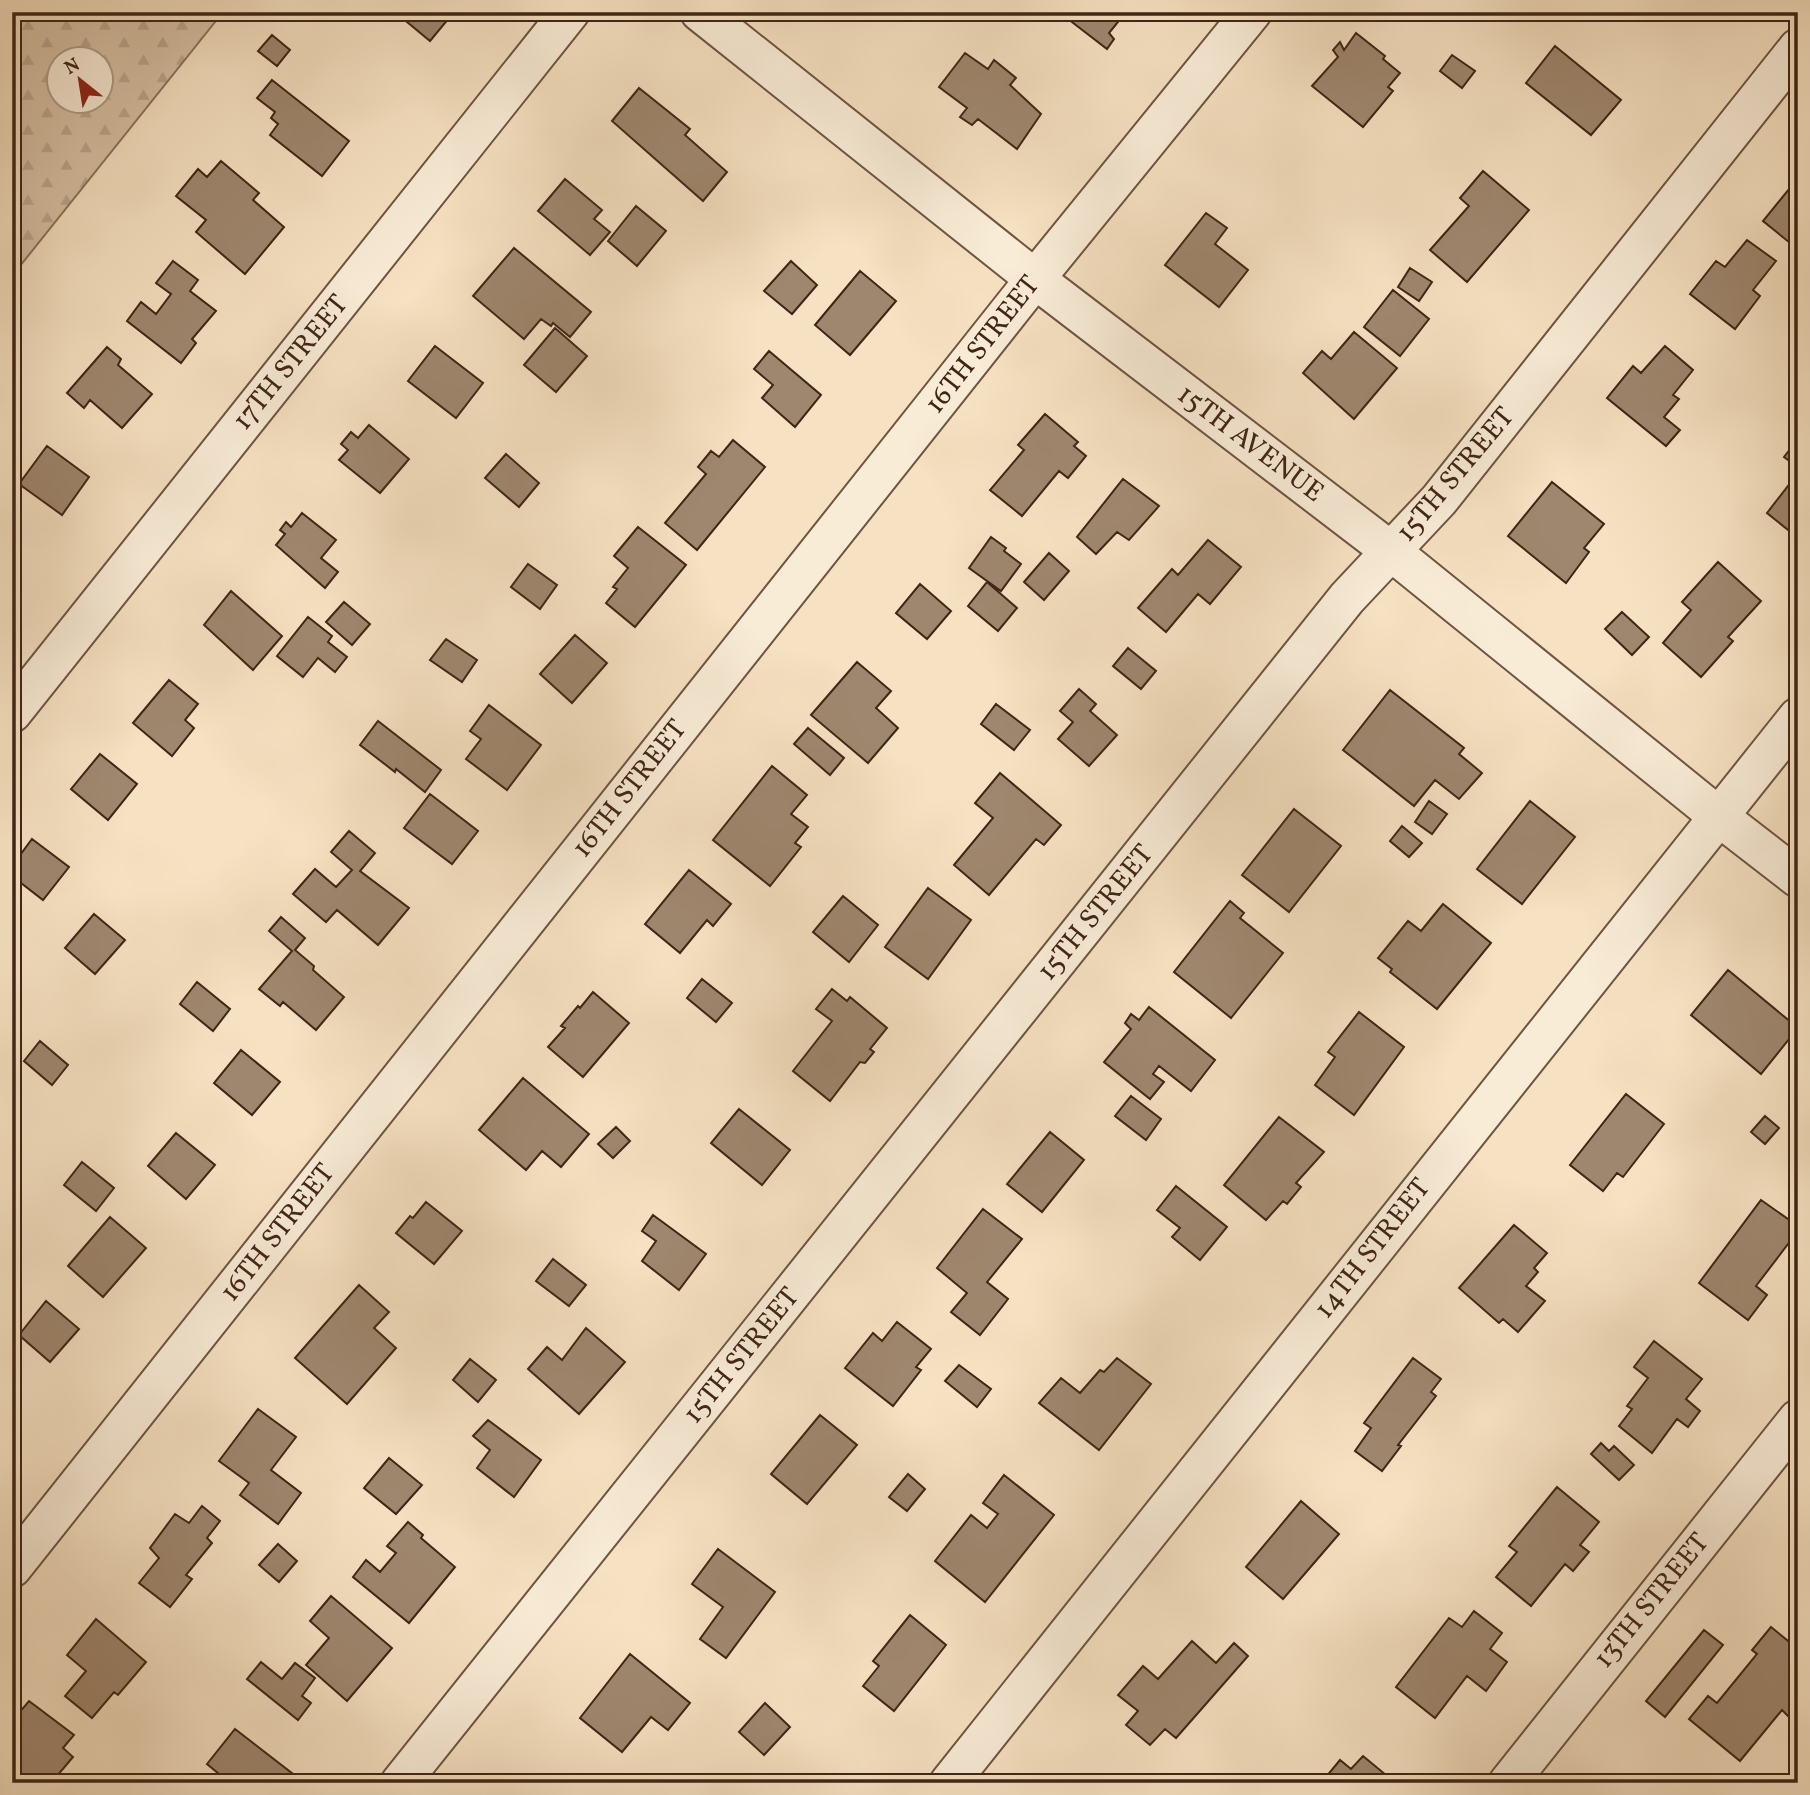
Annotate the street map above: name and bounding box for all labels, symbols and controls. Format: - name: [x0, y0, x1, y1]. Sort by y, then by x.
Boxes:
- north arrow: [46, 46, 116, 116]
- text: N: [60, 52, 85, 82]
- street label: 16TH STREET: [917, 268, 1049, 422]
- street label: 17TH STREET: [224, 287, 358, 439]
- street label: 15TH AVENUE: [1168, 376, 1332, 512]
- street label: 15TH STREET: [1388, 399, 1524, 551]
- street label: 16TH STREET: [564, 712, 696, 866]
- street label: 15TH STREET: [1029, 836, 1163, 990]
- street label: 16TH STREET: [212, 1156, 344, 1310]
- street label: 14TH STREET: [1306, 1171, 1440, 1327]
- street label: 15TH STREET: [675, 1279, 809, 1433]
- street label: 13TH STREET: [1585, 1525, 1719, 1677]

